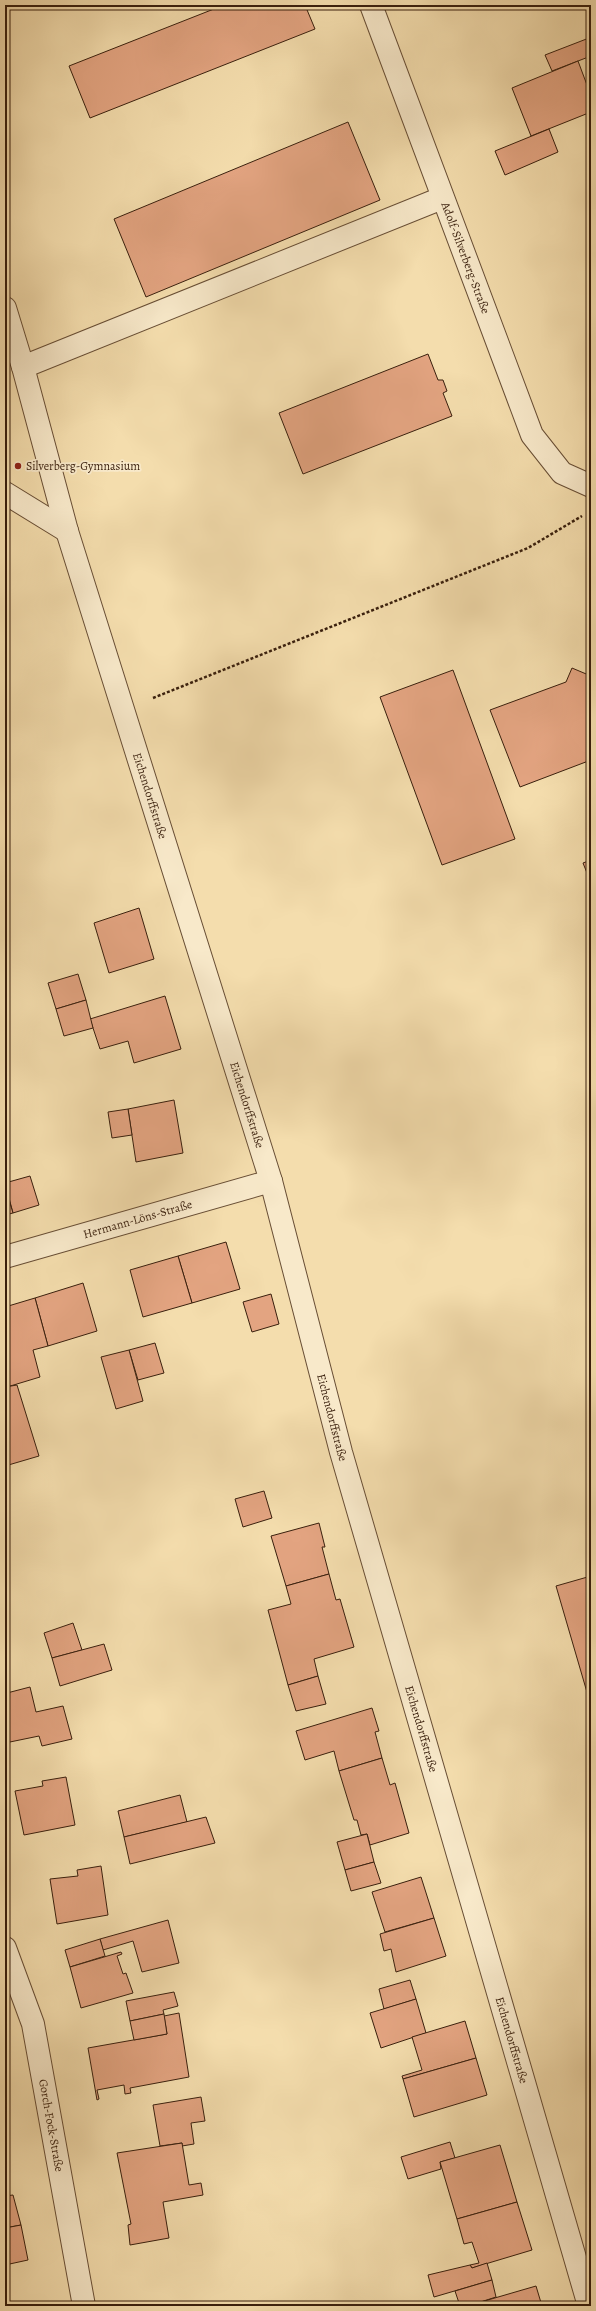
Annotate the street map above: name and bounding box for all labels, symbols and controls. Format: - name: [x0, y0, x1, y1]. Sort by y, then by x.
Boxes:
- street label: Adolf-Silverberg-Straße: [437, 199, 494, 316]
- place label: Silverberg-Gymnasium: [26, 458, 140, 474]
- marker: Silverberg-Gymnasium: [13, 461, 23, 471]
- street label: Eichendorffstraße: [129, 751, 171, 841]
- street label: Eichendorffstraße: [226, 1060, 268, 1150]
- street label: Hermann-Löns-Straße: [81, 1196, 194, 1242]
- street label: Eichendorffstraße: [313, 1372, 351, 1463]
- street label: Eichendorffstraße: [401, 1684, 442, 1774]
- street label: Eichendorffstraße: [492, 1995, 532, 2085]
- street label: Gorch-Fock-Straße: [35, 2078, 68, 2173]

